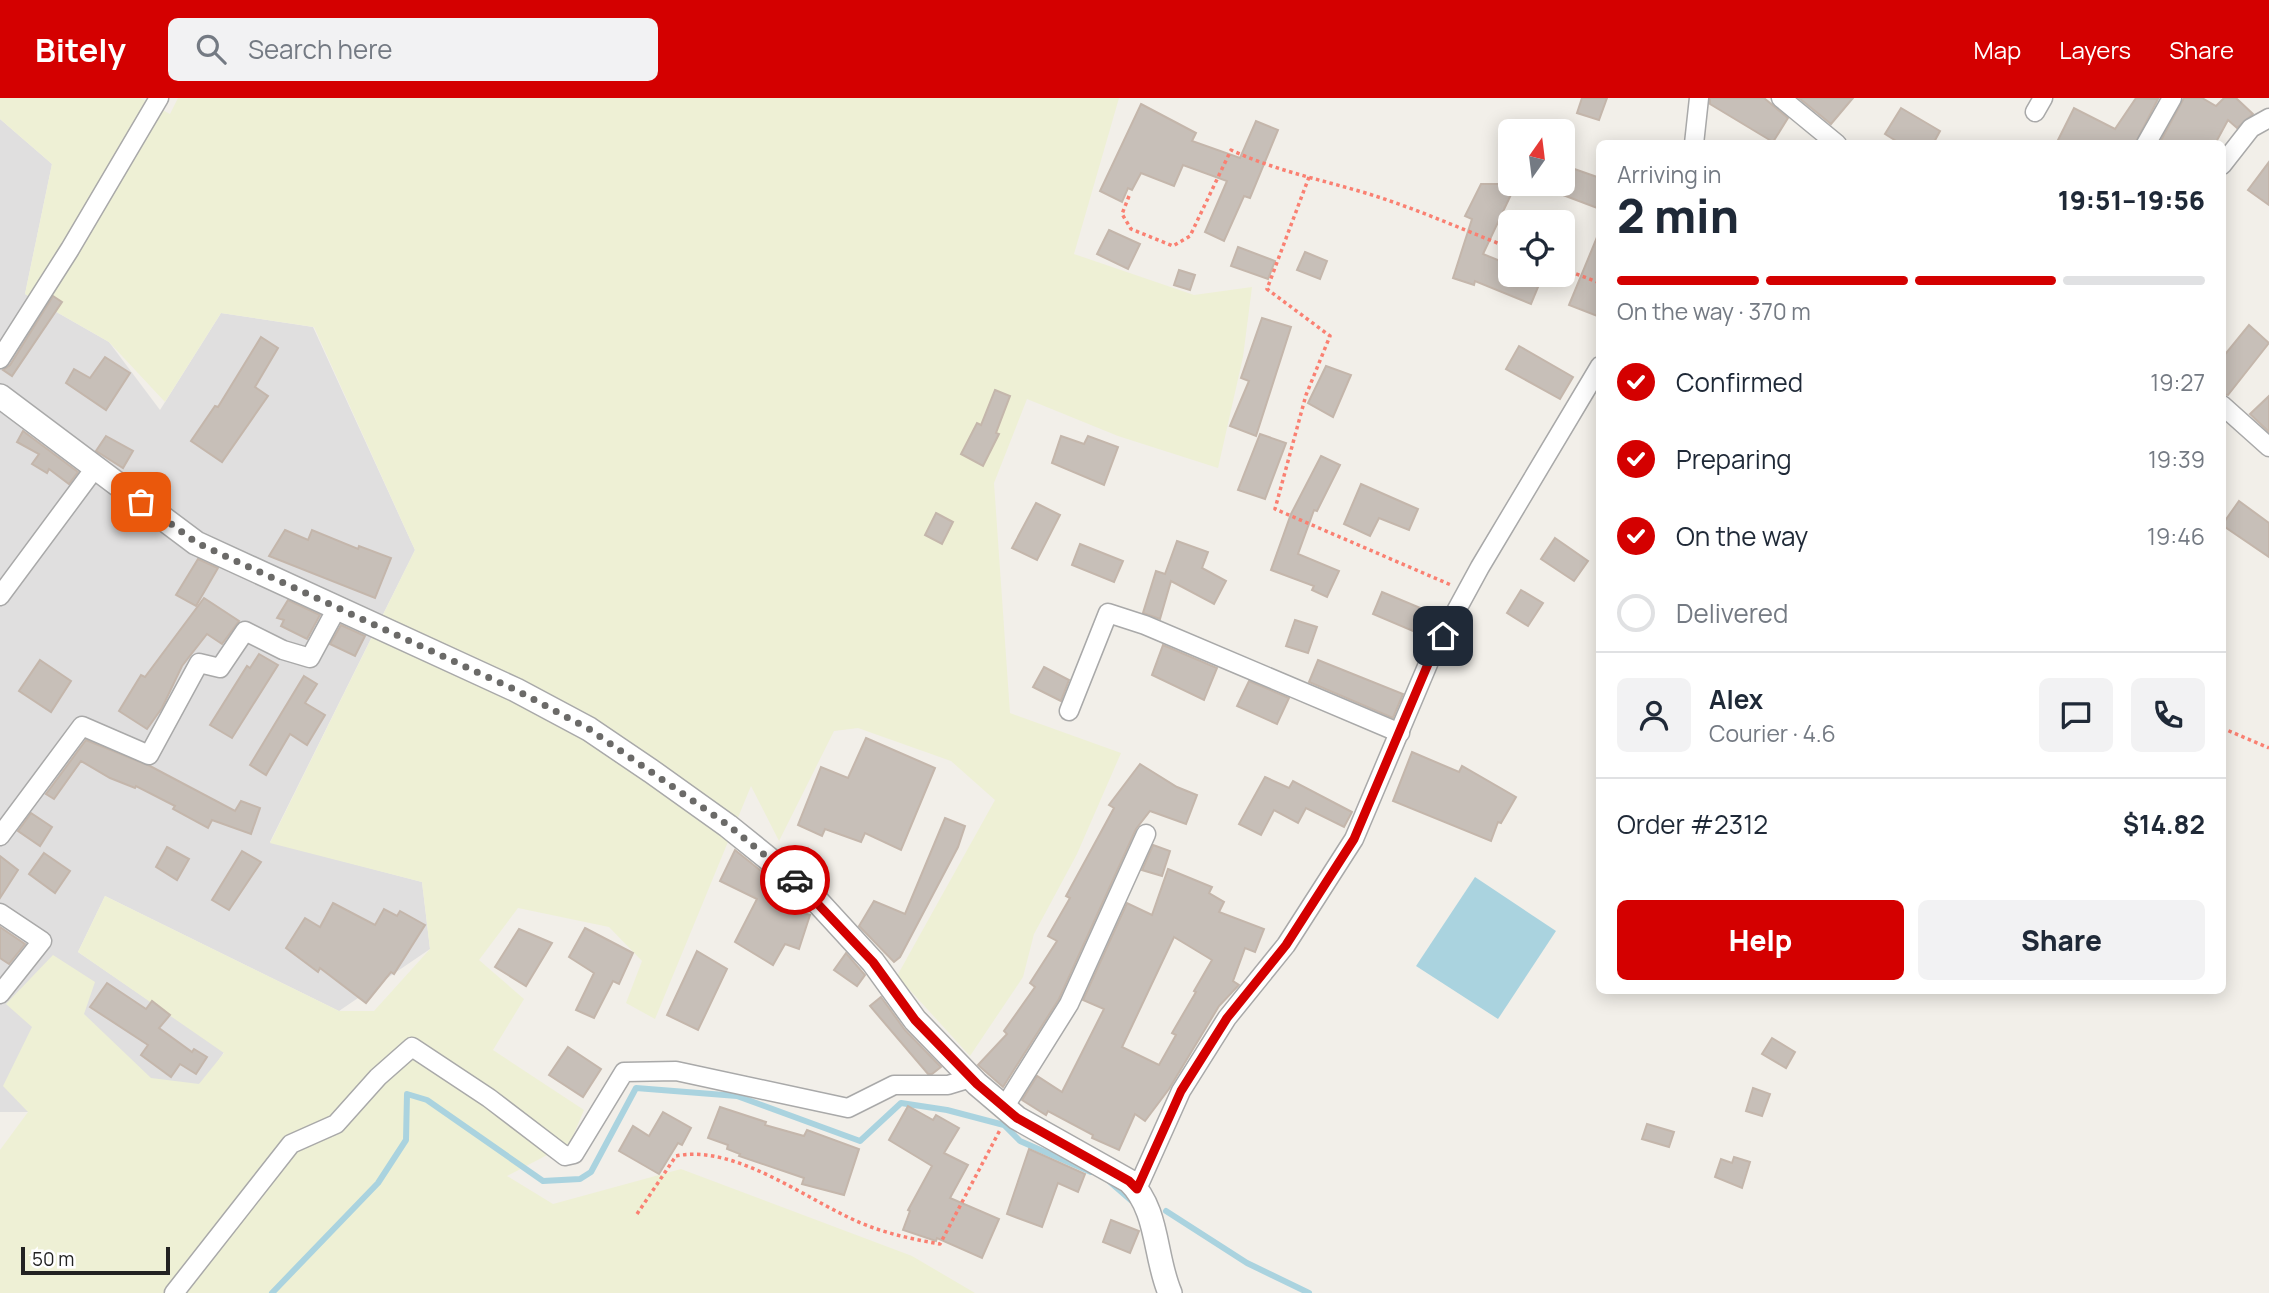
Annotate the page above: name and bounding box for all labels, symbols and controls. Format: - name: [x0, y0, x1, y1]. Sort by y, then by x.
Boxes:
- search box: [168, 18, 658, 81]
- text: Bitely: [35, 27, 126, 72]
- icon: search: [192, 30, 230, 68]
- text: Search here: [248, 31, 393, 67]
- text: Map: [1974, 33, 2021, 66]
- text: Layers: [2059, 33, 2131, 66]
- text: Share: [2169, 33, 2234, 66]
- north arrow: [1498, 119, 1575, 196]
- map controls: [1498, 119, 1575, 287]
- text: Arriving in: [1617, 158, 1722, 190]
- text: 19:51–19:56: [2058, 182, 2205, 218]
- text: 2 min: [1617, 184, 1739, 247]
- button: locate: [1498, 210, 1575, 287]
- text: On the way · 370 m: [1617, 295, 1811, 327]
- icon: check: [1617, 363, 1655, 401]
- text: Confirmed: [1676, 364, 1803, 400]
- text: 19:27: [2150, 366, 2205, 398]
- icon: check: [1617, 440, 1655, 478]
- text: Preparing: [1676, 441, 1792, 477]
- text: 19:39: [2148, 443, 2205, 475]
- pin: [111, 472, 171, 532]
- icon: bag: [122, 483, 160, 521]
- icon: check: [1617, 517, 1655, 555]
- text: On the way: [1676, 518, 1808, 554]
- text: 19:46: [2147, 520, 2205, 552]
- text: Delivered: [1676, 595, 1788, 631]
- pin: [1413, 606, 1473, 666]
- icon: home: [1424, 617, 1462, 655]
- button: person: [1617, 678, 1691, 752]
- button: chat: [2039, 678, 2113, 752]
- button: phone: [2131, 678, 2205, 752]
- text: Alex: [1709, 681, 1763, 717]
- text: Courier · 4.6: [1709, 717, 1836, 749]
- text: Order #2312: [1617, 806, 1768, 842]
- text: $14.82: [2123, 806, 2205, 842]
- courier: [760, 845, 830, 915]
- icon: car: [776, 861, 814, 899]
- button: Help: [1617, 900, 1904, 980]
- button: Share: [1918, 900, 2205, 980]
- scale bar: [21, 1244, 170, 1276]
- text: 50 m: [32, 1246, 74, 1272]

